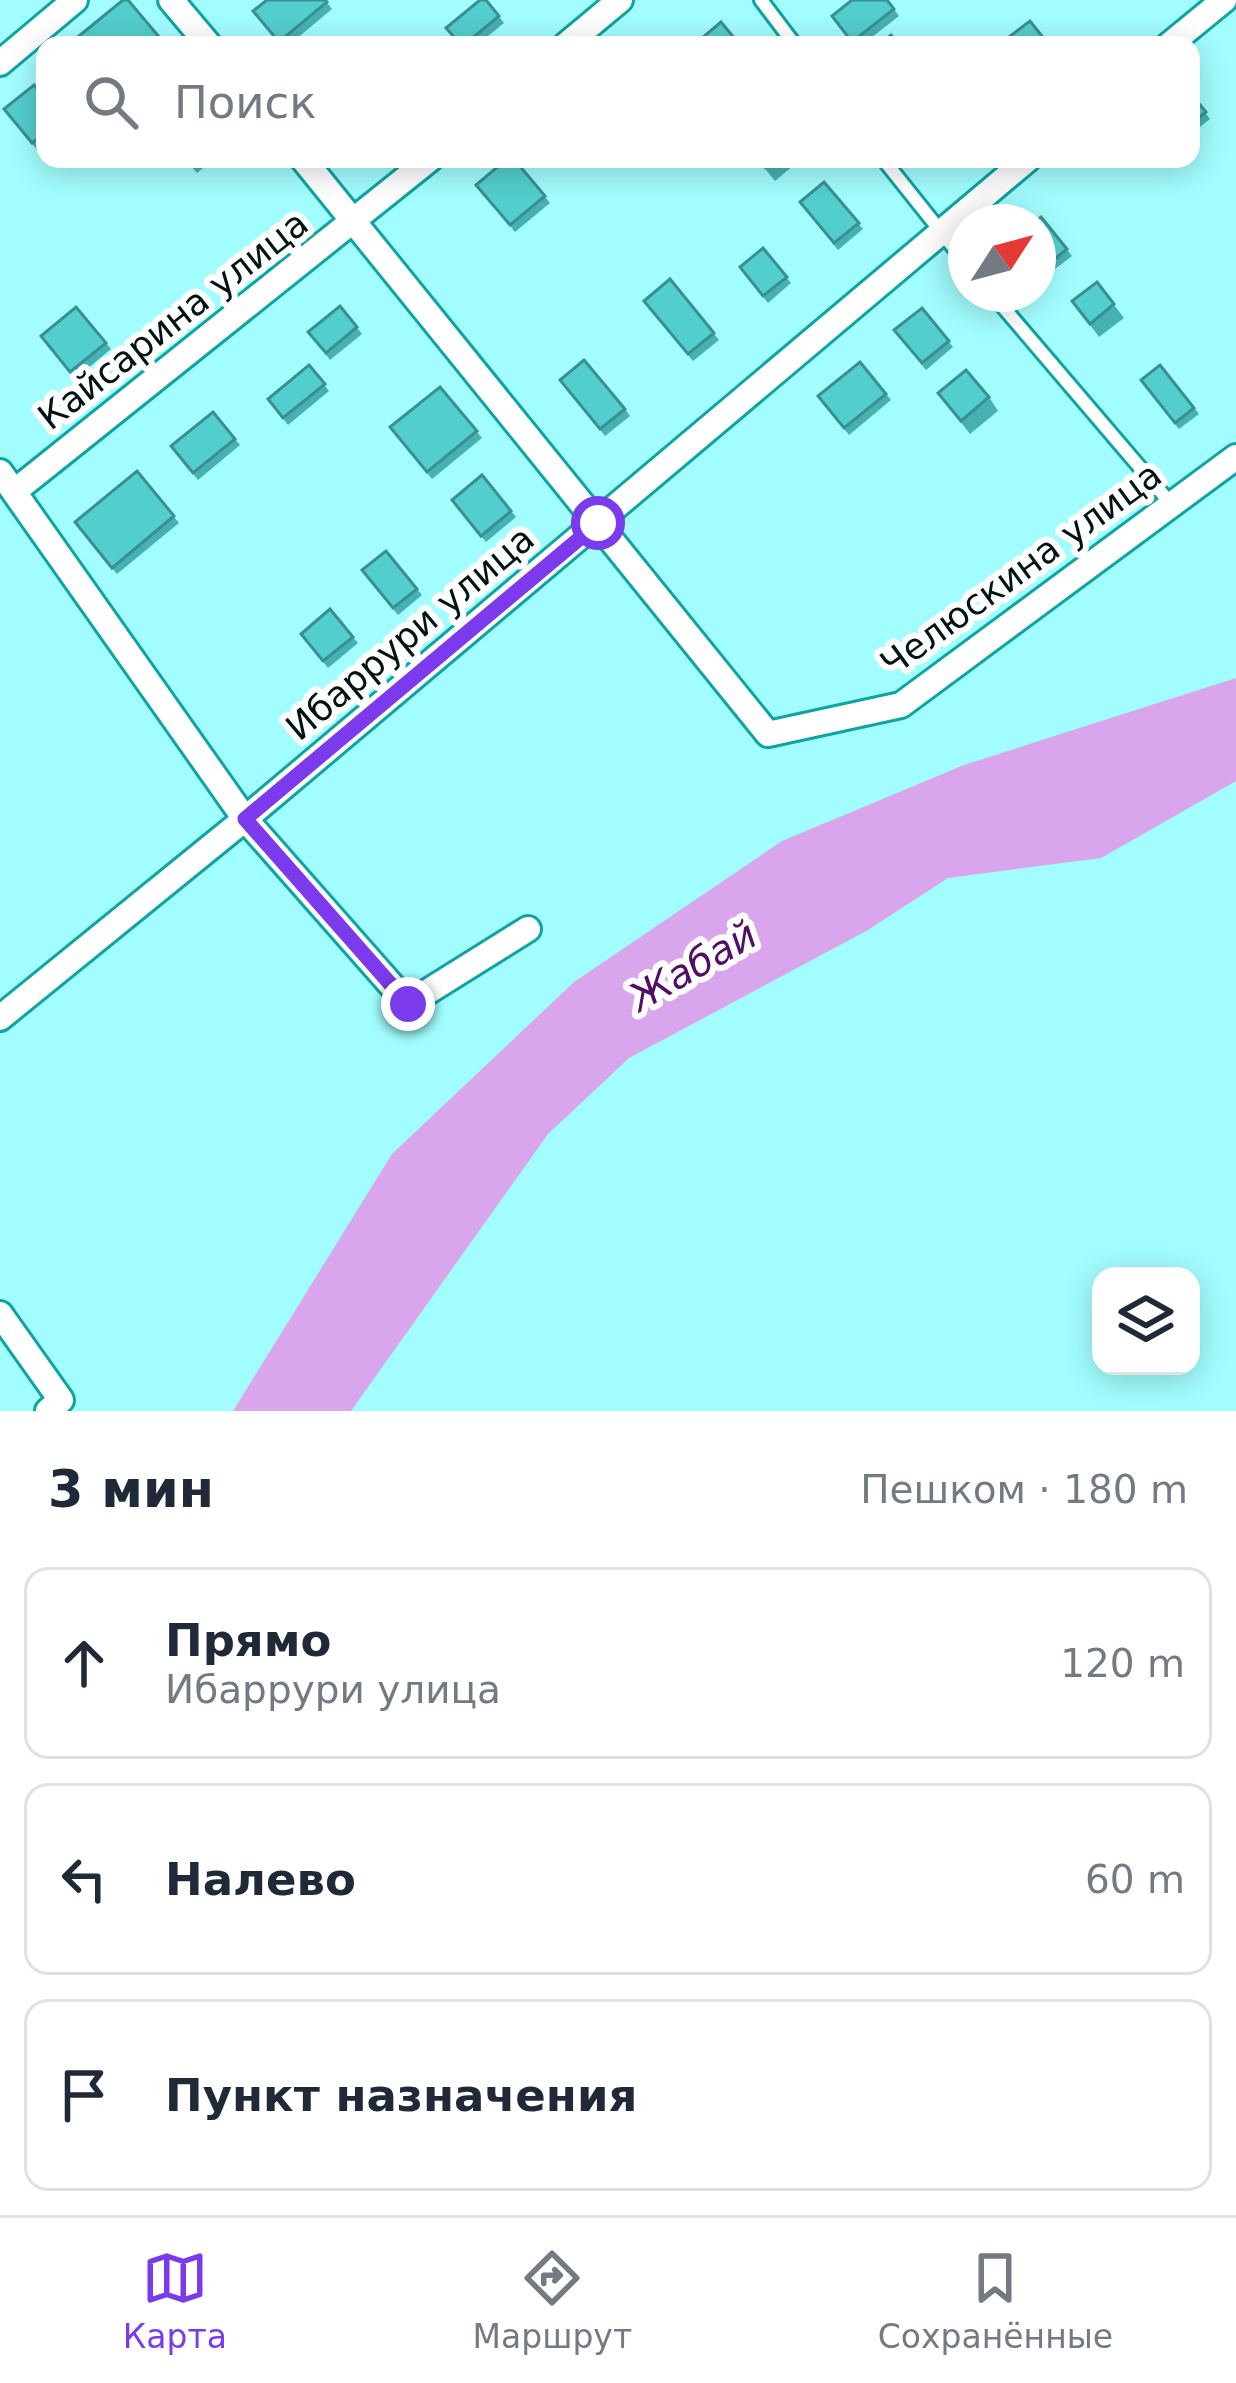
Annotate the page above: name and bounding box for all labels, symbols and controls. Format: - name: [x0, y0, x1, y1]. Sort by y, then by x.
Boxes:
- search box: [36, 36, 1200, 168]
- icon: search: [78, 69, 144, 135]
- text: Поиск: [174, 76, 317, 129]
- street label: Кайсарина улица: [30, 202, 316, 438]
- north arrow: [948, 204, 1056, 312]
- street label: Челюскина улица: [873, 454, 1169, 684]
- route start: [571, 496, 625, 550]
- street label: Ибаррури улица: [278, 518, 542, 748]
- water label: Жабай: [620, 912, 765, 1021]
- route end: [381, 977, 435, 1031]
- map controls: [1092, 1267, 1200, 1375]
- button: layers: [1092, 1267, 1200, 1375]
- text: 3 мин: [48, 1460, 214, 1519]
- text: Пешком · 180 m: [860, 1467, 1188, 1512]
- text: Прямо: [165, 1614, 331, 1667]
- icon: ahead: [51, 1630, 117, 1696]
- text: 120 m: [1060, 1641, 1185, 1686]
- text: Ибаррури улица: [165, 1667, 501, 1712]
- icon: left: [51, 1846, 117, 1912]
- text: Налево: [165, 1853, 356, 1906]
- text: 60 m: [1085, 1857, 1185, 1902]
- icon: arrive: [51, 2062, 117, 2128]
- text: Пункт назначения: [165, 2069, 637, 2122]
- tab: Карта: [123, 2245, 227, 2356]
- tab: Маршрут: [473, 2245, 632, 2356]
- tab: Сохранённые: [878, 2245, 1113, 2356]

